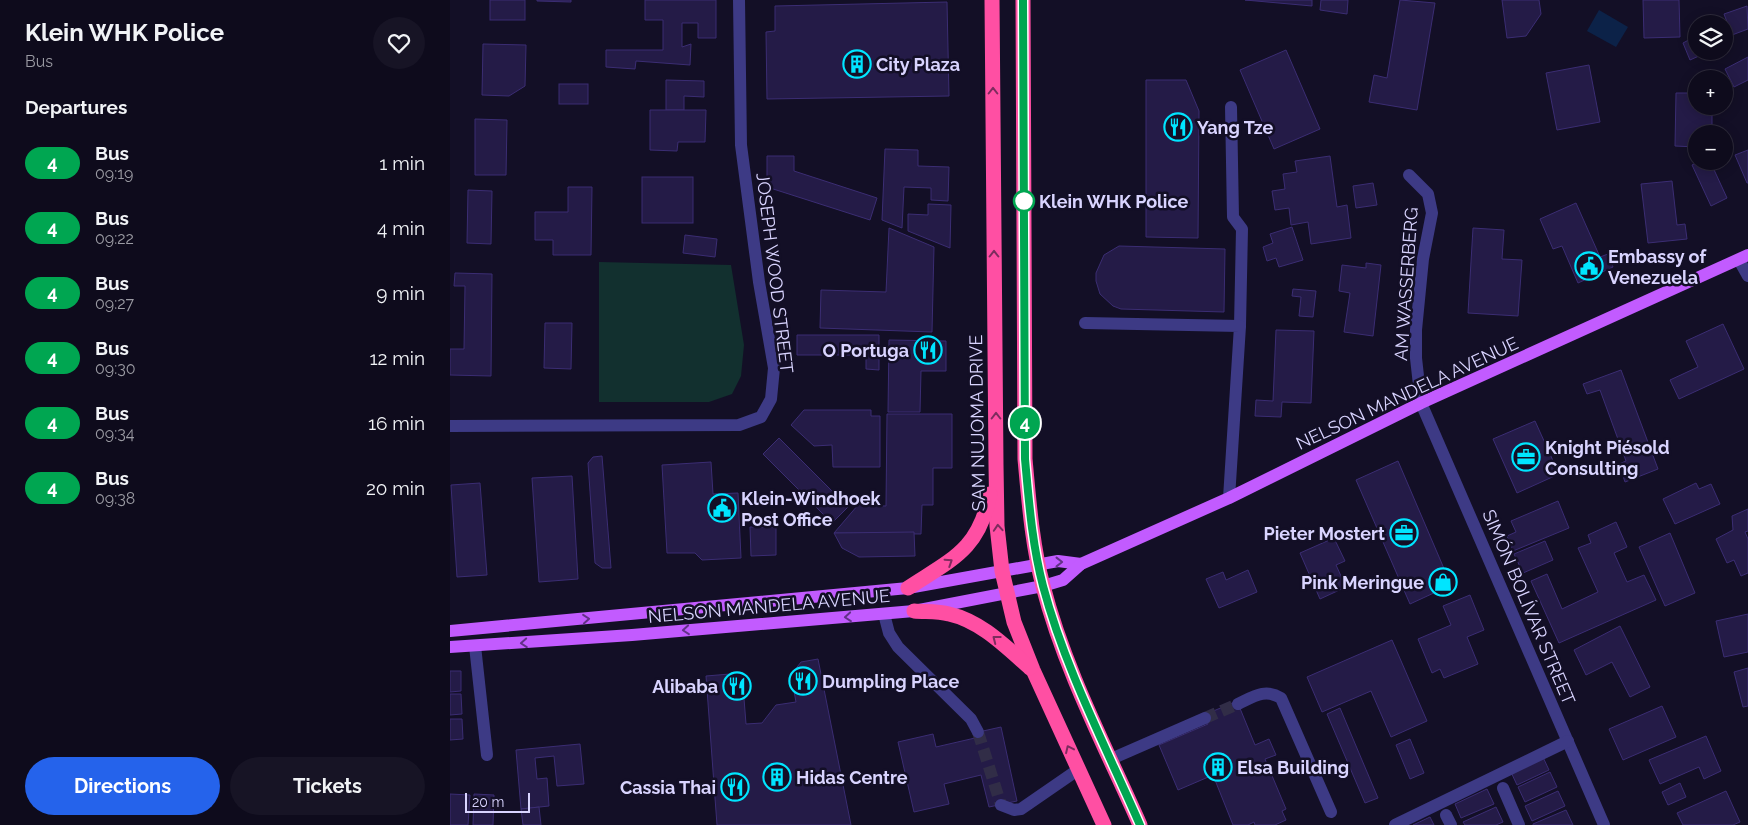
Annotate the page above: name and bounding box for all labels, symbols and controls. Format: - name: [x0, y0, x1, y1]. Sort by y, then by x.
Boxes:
- map controls: [1688, 15, 1733, 170]
- button: layers: [1688, 15, 1733, 60]
- button: heart: [373, 17, 425, 69]
- text: Klein WHK Police: [25, 18, 224, 47]
- building icon: City Plaza: [842, 49, 872, 79]
- text: Bus: [25, 52, 53, 71]
- place label: City Plaza: [876, 54, 960, 75]
- button: +: [1688, 70, 1733, 115]
- one-way arrow: [988, 87, 998, 95]
- text: Departures: [25, 96, 127, 118]
- restaurant icon: Yang Tze: [1163, 112, 1193, 142]
- place label: Yang Tze: [1197, 117, 1273, 138]
- button: −: [1688, 125, 1733, 170]
- text: Bus: [95, 142, 129, 164]
- text: 4: [47, 152, 58, 173]
- text: 1 min: [379, 152, 425, 174]
- text: 09:19: [95, 164, 133, 183]
- street label: JOSEPH WOOD STREET: [752, 172, 798, 374]
- marker: Klein WHK Police: [1013, 190, 1035, 212]
- place label: Klein WHK Police: [1039, 191, 1188, 212]
- text: Bus: [95, 207, 129, 229]
- street label: AM WASSERBERG: [1390, 207, 1422, 361]
- text: 4: [47, 217, 58, 238]
- text: 4 min: [377, 217, 425, 239]
- text: 09:22: [95, 229, 134, 248]
- place label: Embassy of Venezuela: [1608, 246, 1707, 288]
- one-way arrow: [989, 250, 999, 258]
- public building icon: Embassy of Venezuela: [1574, 251, 1604, 281]
- text: Bus: [95, 272, 129, 294]
- text: 4: [47, 282, 58, 303]
- text: 9 min: [376, 282, 425, 304]
- text: 09:27: [95, 294, 134, 313]
- street label: NELSON MANDELA AVENUE: [1293, 332, 1522, 454]
- street label: SAM NUJOMA DRIVE: [965, 334, 989, 512]
- restaurant icon: O Portuga: [913, 335, 943, 365]
- text: Bus: [95, 337, 129, 359]
- place label: O Portuga: [822, 340, 909, 361]
- text: 4: [47, 347, 58, 368]
- text: 12 min: [369, 347, 425, 369]
- text: 09:30: [95, 359, 136, 378]
- text: Bus: [95, 402, 129, 424]
- line badge: 4: [1009, 407, 1041, 439]
- text: 4: [47, 412, 58, 433]
- text: 16 min: [368, 412, 425, 434]
- one-way arrow: [990, 412, 1001, 420]
- text: 4: [1020, 412, 1030, 433]
- text: 09:34: [95, 424, 134, 443]
- place label: Knight Piésold Consulting: [1545, 437, 1670, 479]
- office icon: Knight Piésold Consulting: [1511, 442, 1541, 472]
- text: Bus: [95, 467, 129, 489]
- text: 4: [47, 477, 58, 498]
- text: 20 min: [366, 477, 425, 499]
- place label: Klein-Windhoek Post Office: [741, 488, 882, 530]
- text: 09:38: [95, 489, 135, 508]
- public building icon: Klein-Windhoek Post Office: [707, 493, 737, 523]
- street label: SIMÓN BOLÍVAR STREET: [1478, 506, 1581, 708]
- office icon: Pieter Mostert: [1389, 518, 1419, 548]
- place label: Pieter Mostert: [1263, 523, 1385, 544]
- one-way arrow: [992, 524, 1003, 532]
- one-way arrow: [1055, 557, 1063, 568]
- one-way arrow: [943, 558, 952, 568]
- shop icon: Pink Meringue: [1428, 567, 1458, 597]
- place label: Pink Meringue: [1301, 572, 1424, 593]
- street label: NELSON MANDELA AVENUE: [647, 585, 891, 627]
- one-way arrow: [844, 611, 852, 622]
- one-way arrow: [582, 614, 590, 625]
- one-way arrow: [682, 624, 690, 635]
- one-way arrow: [993, 636, 1002, 644]
- one-way arrow: [520, 637, 528, 648]
- restaurant icon: Dumpling Place: [788, 666, 818, 696]
- restaurant icon: Alibaba: [722, 671, 752, 701]
- place label: Dumpling Place: [822, 671, 959, 692]
- place label: Alibaba: [652, 676, 718, 697]
- one-way arrow: [1065, 745, 1076, 754]
- building icon: Elsa Building: [1203, 752, 1233, 782]
- button: Directions: [25, 757, 220, 815]
- button: Tickets: [230, 757, 425, 815]
- place label: Elsa Building: [1237, 757, 1349, 778]
- building icon: Hidas Centre: [762, 762, 792, 792]
- place label: Hidas Centre: [796, 767, 908, 788]
- restaurant icon: Cassia Thai: [720, 772, 750, 802]
- place label: Cassia Thai: [620, 777, 716, 798]
- scale bar: [465, 790, 530, 813]
- text: 20 m: [472, 794, 504, 810]

